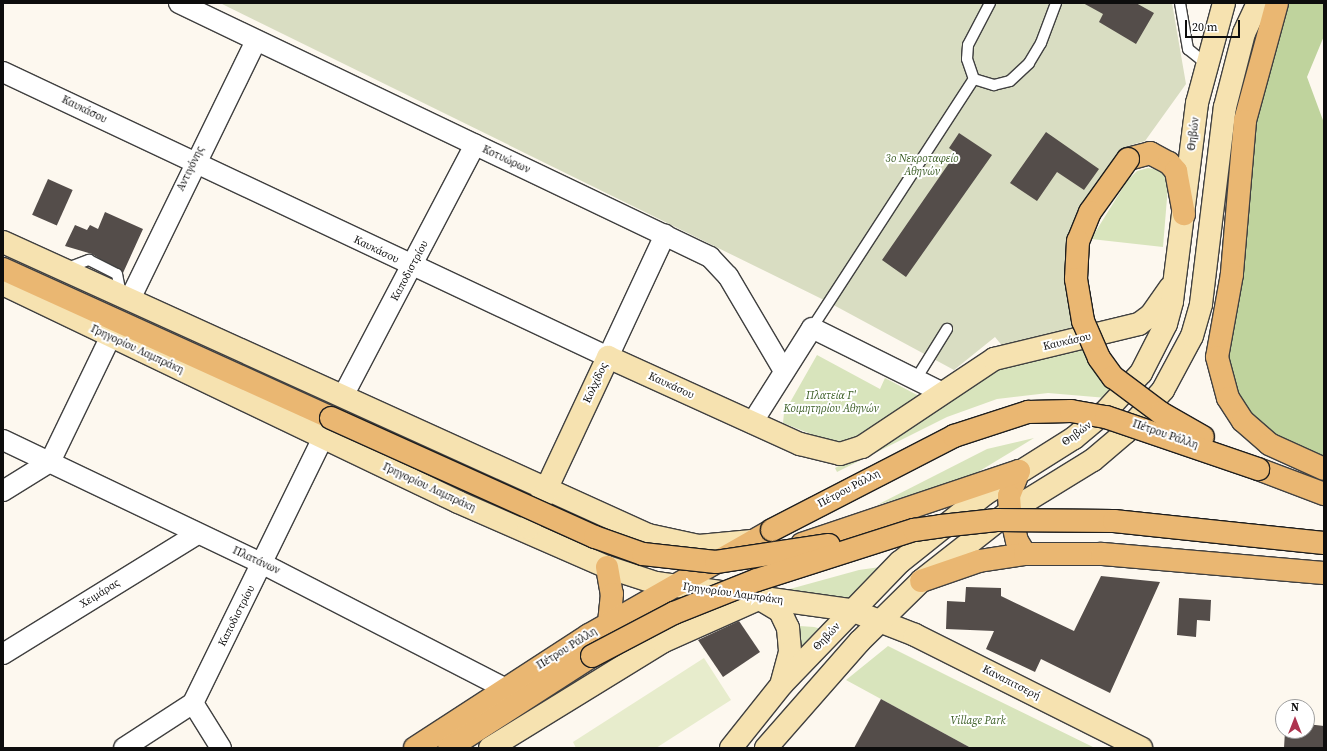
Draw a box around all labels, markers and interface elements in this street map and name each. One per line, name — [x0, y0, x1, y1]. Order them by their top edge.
scale bar — [1187, 12, 1242, 38]
text: 20 m — [1192, 19, 1218, 35]
street label: Καυκάσου — [59, 93, 109, 127]
street label: Θηβών — [1185, 117, 1203, 151]
street label: Κοτυώρων — [480, 143, 532, 177]
street label: Αντιγόνης — [175, 144, 207, 194]
park label: 3ο Νεκροταφείο Αθηνών — [885, 153, 959, 179]
street label: Καυκάσου — [351, 233, 401, 267]
street label: Καποδιστρίου — [389, 238, 431, 304]
street label: Γρηγορίου Λαμπράκη — [88, 323, 186, 377]
street label: Καυκάσου — [1042, 330, 1092, 354]
street label: Κολχίδος — [581, 361, 611, 405]
street label: Καυκάσου — [646, 370, 696, 402]
park label: Πλατεία Γ' Κοιμητηρίου Αθηνών — [783, 390, 879, 416]
street label: Πέτρου Ράλλη — [1130, 418, 1200, 452]
street label: Θηβών — [1060, 419, 1094, 449]
street label: Γρηγορίου Λαμπράκη — [380, 461, 478, 515]
street label: Πέτρου Ράλλη — [816, 467, 882, 511]
street label: Πλατάνων — [230, 544, 282, 578]
street label: Χειμάρας — [78, 577, 122, 611]
street label: Γρηγορίου Λαμπράκη — [682, 580, 784, 608]
street label: Καποδιστρίου — [216, 583, 258, 649]
street label: Θηβών — [811, 620, 843, 654]
street label: Πέτρου Ράλλη — [534, 625, 600, 673]
street label: Καναπιτσερή — [980, 663, 1042, 703]
north arrow — [1275, 699, 1315, 739]
text: N — [1291, 700, 1299, 715]
park label: Village Park — [950, 714, 1006, 728]

